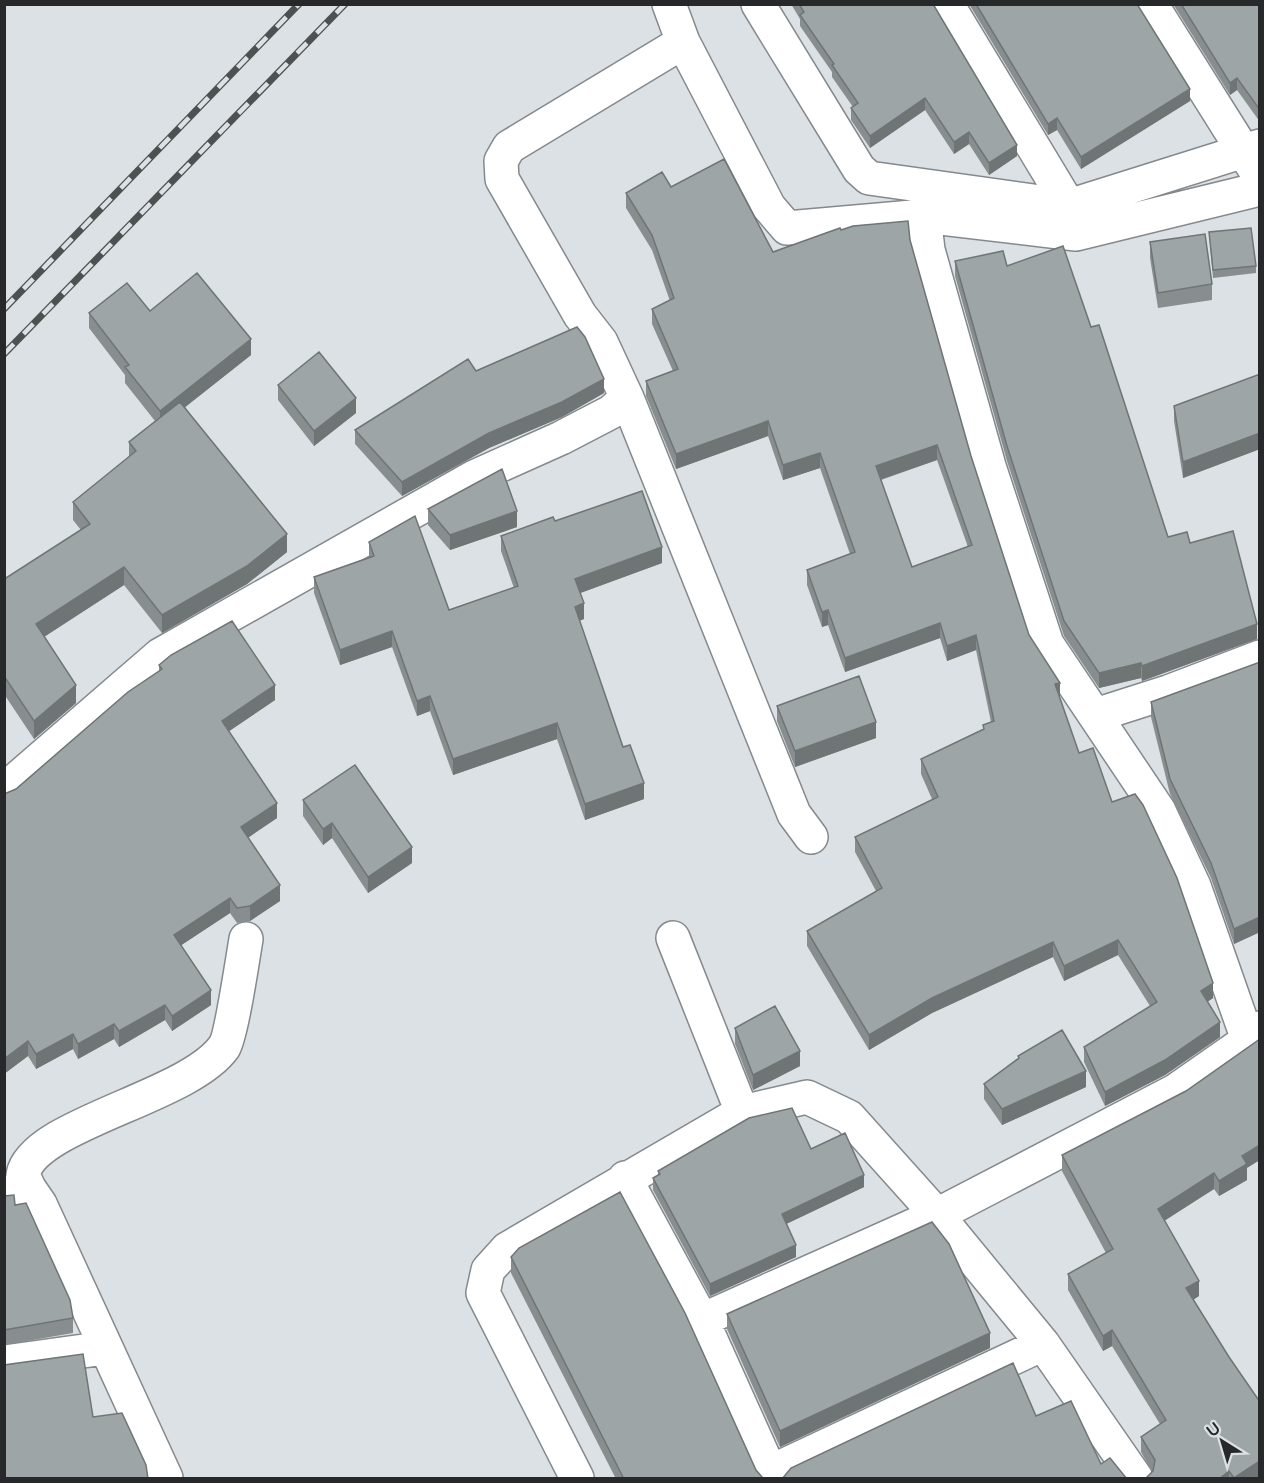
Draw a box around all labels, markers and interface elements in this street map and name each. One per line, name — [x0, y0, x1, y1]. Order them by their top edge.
north arrow — [1192, 1411, 1252, 1471]
text: U — [1203, 1418, 1224, 1441]

